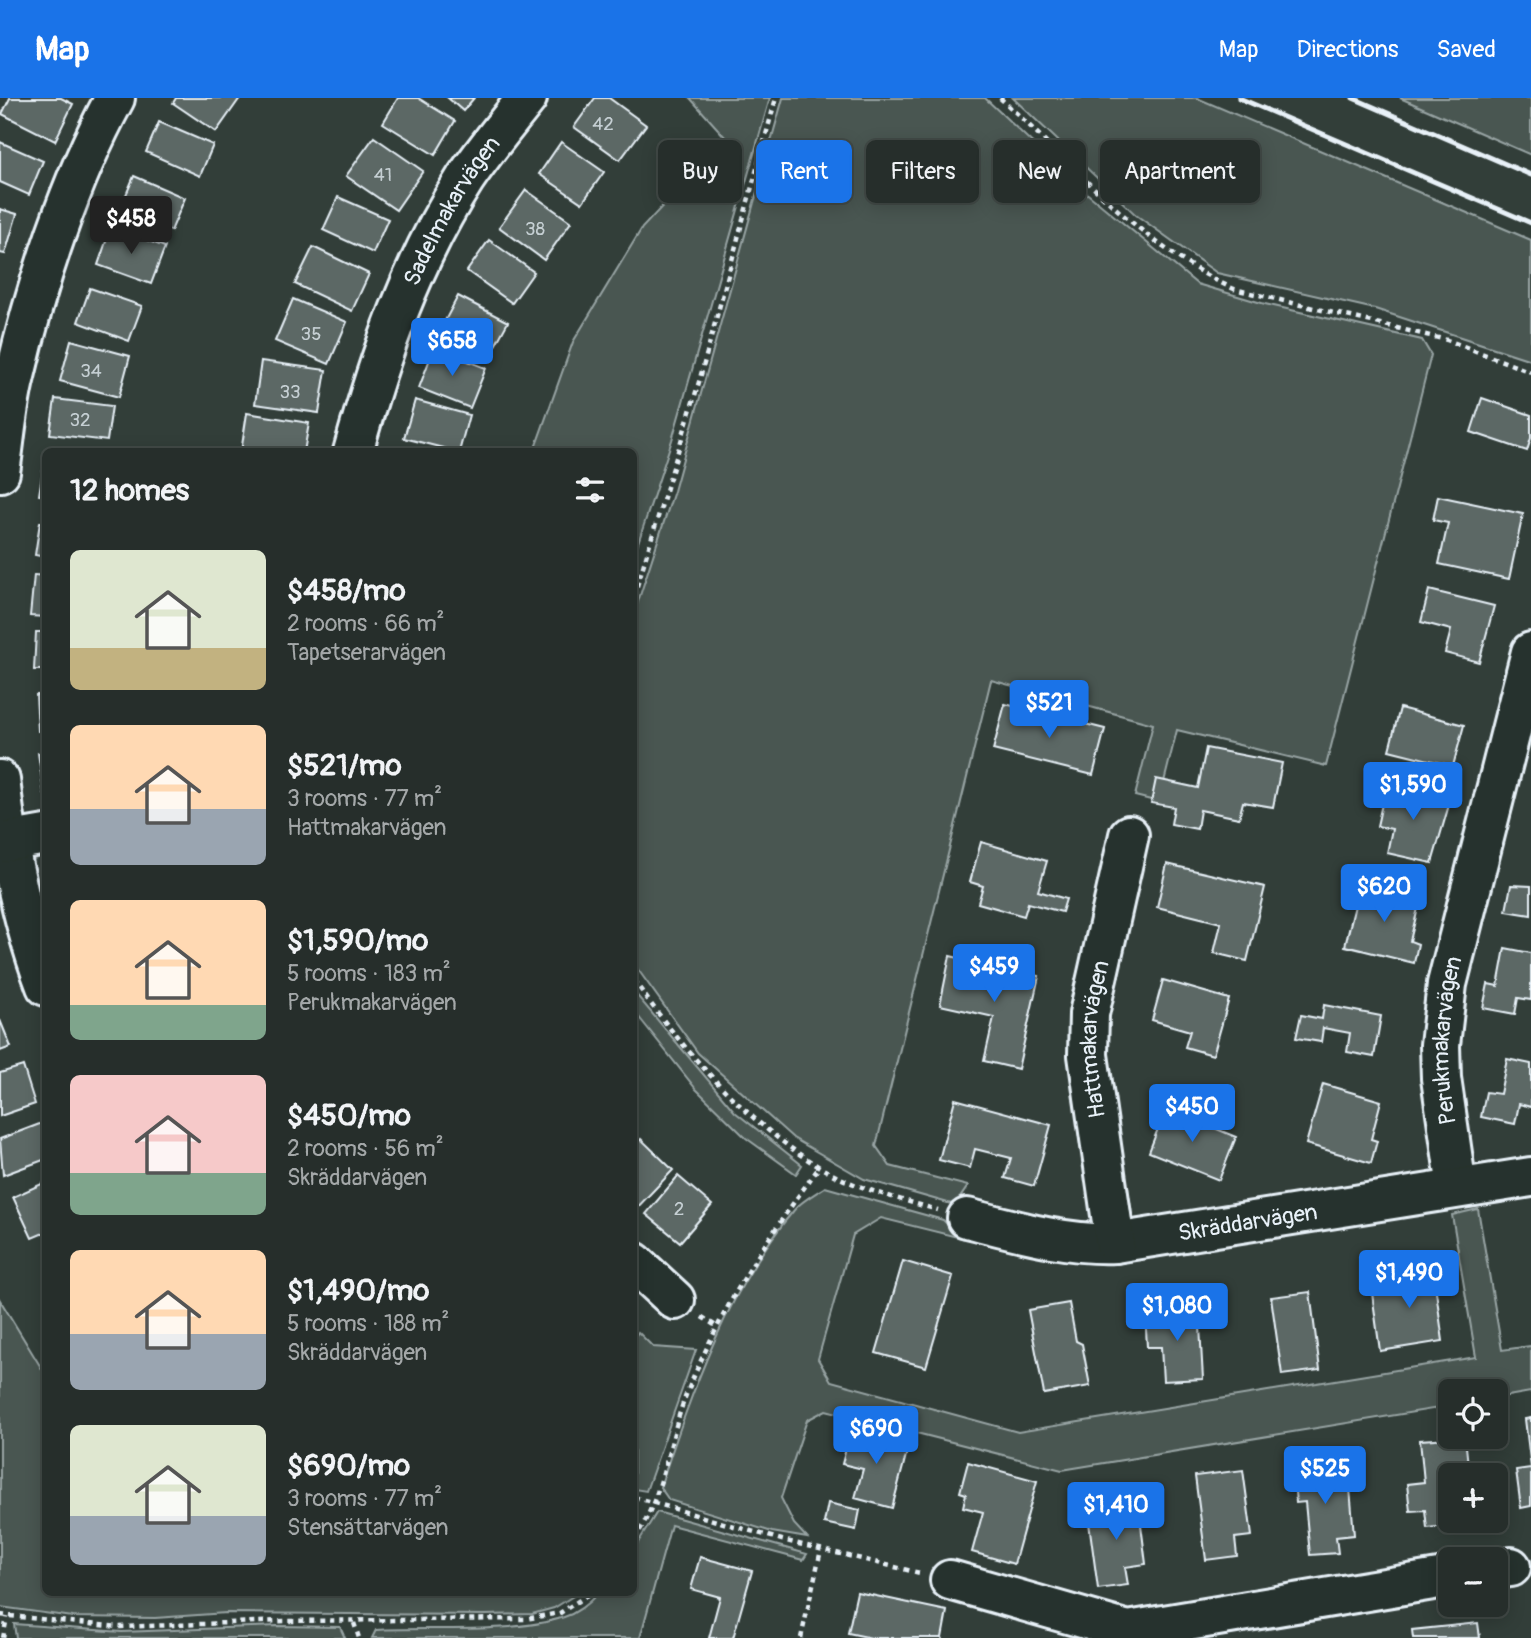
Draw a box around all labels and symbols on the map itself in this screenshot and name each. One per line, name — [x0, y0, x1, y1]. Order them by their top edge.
house number: 42 — [592, 112, 614, 136]
street label: Sadelmakarvägen — [397, 130, 506, 290]
house number: 41 — [374, 163, 392, 187]
pin: $458 — [90, 197, 172, 256]
house number: 38 — [525, 217, 545, 241]
pin: $658 — [411, 318, 493, 378]
house number: 35 — [301, 322, 321, 346]
house number: 34 — [80, 359, 102, 383]
house number: 33 — [279, 380, 301, 404]
house number: 32 — [69, 408, 91, 432]
pin: $521 — [1008, 680, 1090, 740]
pin: $1,590 — [1356, 762, 1470, 822]
pin: $620 — [1343, 864, 1425, 924]
pin: $459 — [953, 944, 1035, 1004]
street label: Perukmakarvägen — [1425, 953, 1468, 1127]
street label: Hattmakarvägen — [1074, 957, 1115, 1120]
pin: $450 — [1151, 1084, 1233, 1144]
house number: 2 — [674, 1197, 684, 1221]
street label: Skräddarvägen — [1176, 1197, 1319, 1247]
pin: $1,490 — [1352, 1250, 1466, 1310]
pin: $1,080 — [1120, 1284, 1234, 1343]
pin: $690 — [835, 1406, 917, 1466]
pin: $525 — [1284, 1446, 1366, 1506]
pin: $1,410 — [1059, 1482, 1173, 1542]

